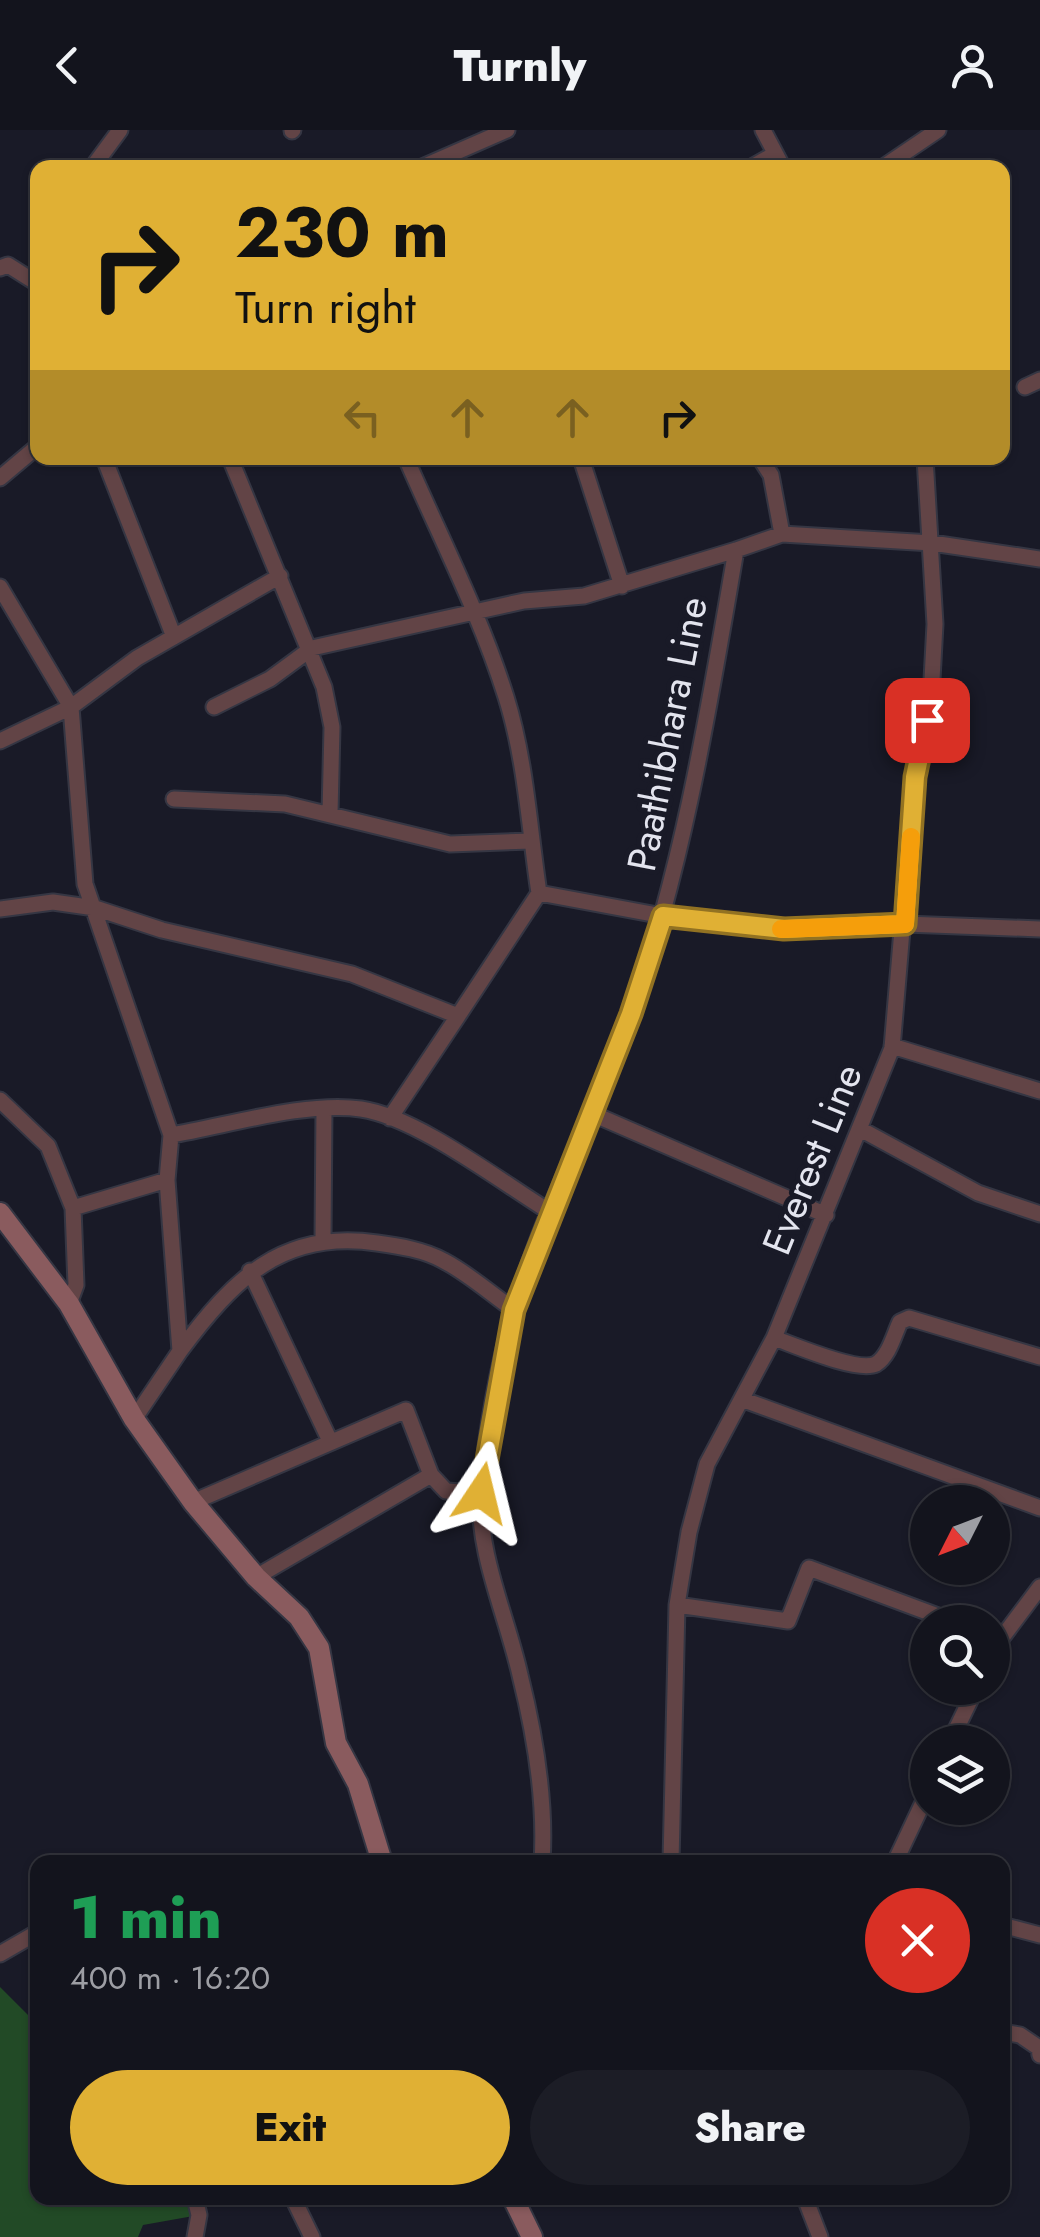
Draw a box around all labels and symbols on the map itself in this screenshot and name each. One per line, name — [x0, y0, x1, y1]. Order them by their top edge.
street label: Paathibhara Line — [612, 592, 722, 876]
pin — [885, 678, 970, 763]
street label: Everest Line — [747, 1055, 877, 1263]
position arrow — [429, 1441, 533, 1545]
north arrow — [910, 1485, 1010, 1585]

